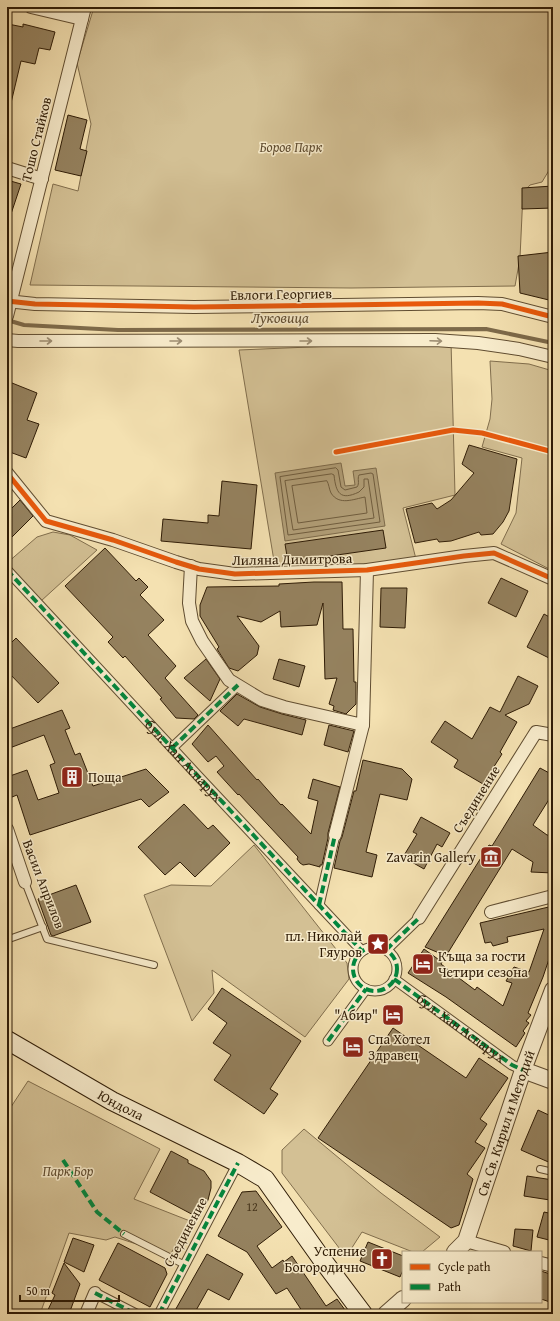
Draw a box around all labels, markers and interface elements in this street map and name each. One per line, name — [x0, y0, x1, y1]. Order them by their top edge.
street label: Тошо Стайков — [16, 94, 56, 183]
park label: Боров Парк — [260, 137, 323, 157]
street label: Евлоги Георгиев — [230, 283, 332, 305]
water label: Луковица — [251, 307, 309, 328]
one-way arrow — [39, 337, 52, 345]
one-way arrow — [169, 337, 182, 345]
one-way arrow — [299, 337, 312, 345]
one-way arrow — [429, 337, 442, 344]
street label: Лиляна Димитрова — [232, 548, 353, 570]
street label: бул. Хан Аспарух — [140, 715, 228, 807]
street label: Съединение — [447, 761, 505, 837]
building icon: Поща — [59, 764, 85, 790]
place label: Поща — [88, 767, 122, 787]
street label: Васил Априлов — [18, 837, 70, 932]
museum icon: Zavarin Gallery — [478, 844, 504, 870]
place label: Zavarin Gallery — [386, 847, 476, 867]
place label: пл. Николай Гяуров — [285, 926, 362, 962]
place icon: пл. Николай Гяуров — [365, 931, 391, 957]
place label: Къща за гости Четири сезона — [438, 946, 528, 982]
hotel icon: Къща за гости Четири сезона — [410, 951, 436, 977]
street label: бул. Хан Аспарух — [412, 989, 511, 1068]
hotel icon: "Абир" — [380, 1002, 406, 1028]
place label: "Абир" — [334, 1005, 378, 1025]
place label: Спа Хотел Здравец — [368, 1029, 430, 1065]
hotel icon: Спа Хотел Здравец — [340, 1034, 366, 1060]
street label: Св. Св. Кирил и Методий — [472, 1047, 540, 1199]
street label: Юндола — [94, 1085, 147, 1125]
park label: Парк Бор — [43, 1161, 94, 1181]
street label: Съединение — [158, 1193, 212, 1270]
house number: 12 — [246, 1198, 258, 1215]
place label: Успение Богородично — [284, 1241, 366, 1277]
church icon: Успение Богородично — [369, 1246, 395, 1272]
legend — [402, 1251, 542, 1303]
text: Cycle path — [438, 1258, 491, 1275]
scale bar — [20, 1277, 119, 1303]
text: Path — [438, 1278, 461, 1295]
text: 50 m — [26, 1282, 50, 1299]

